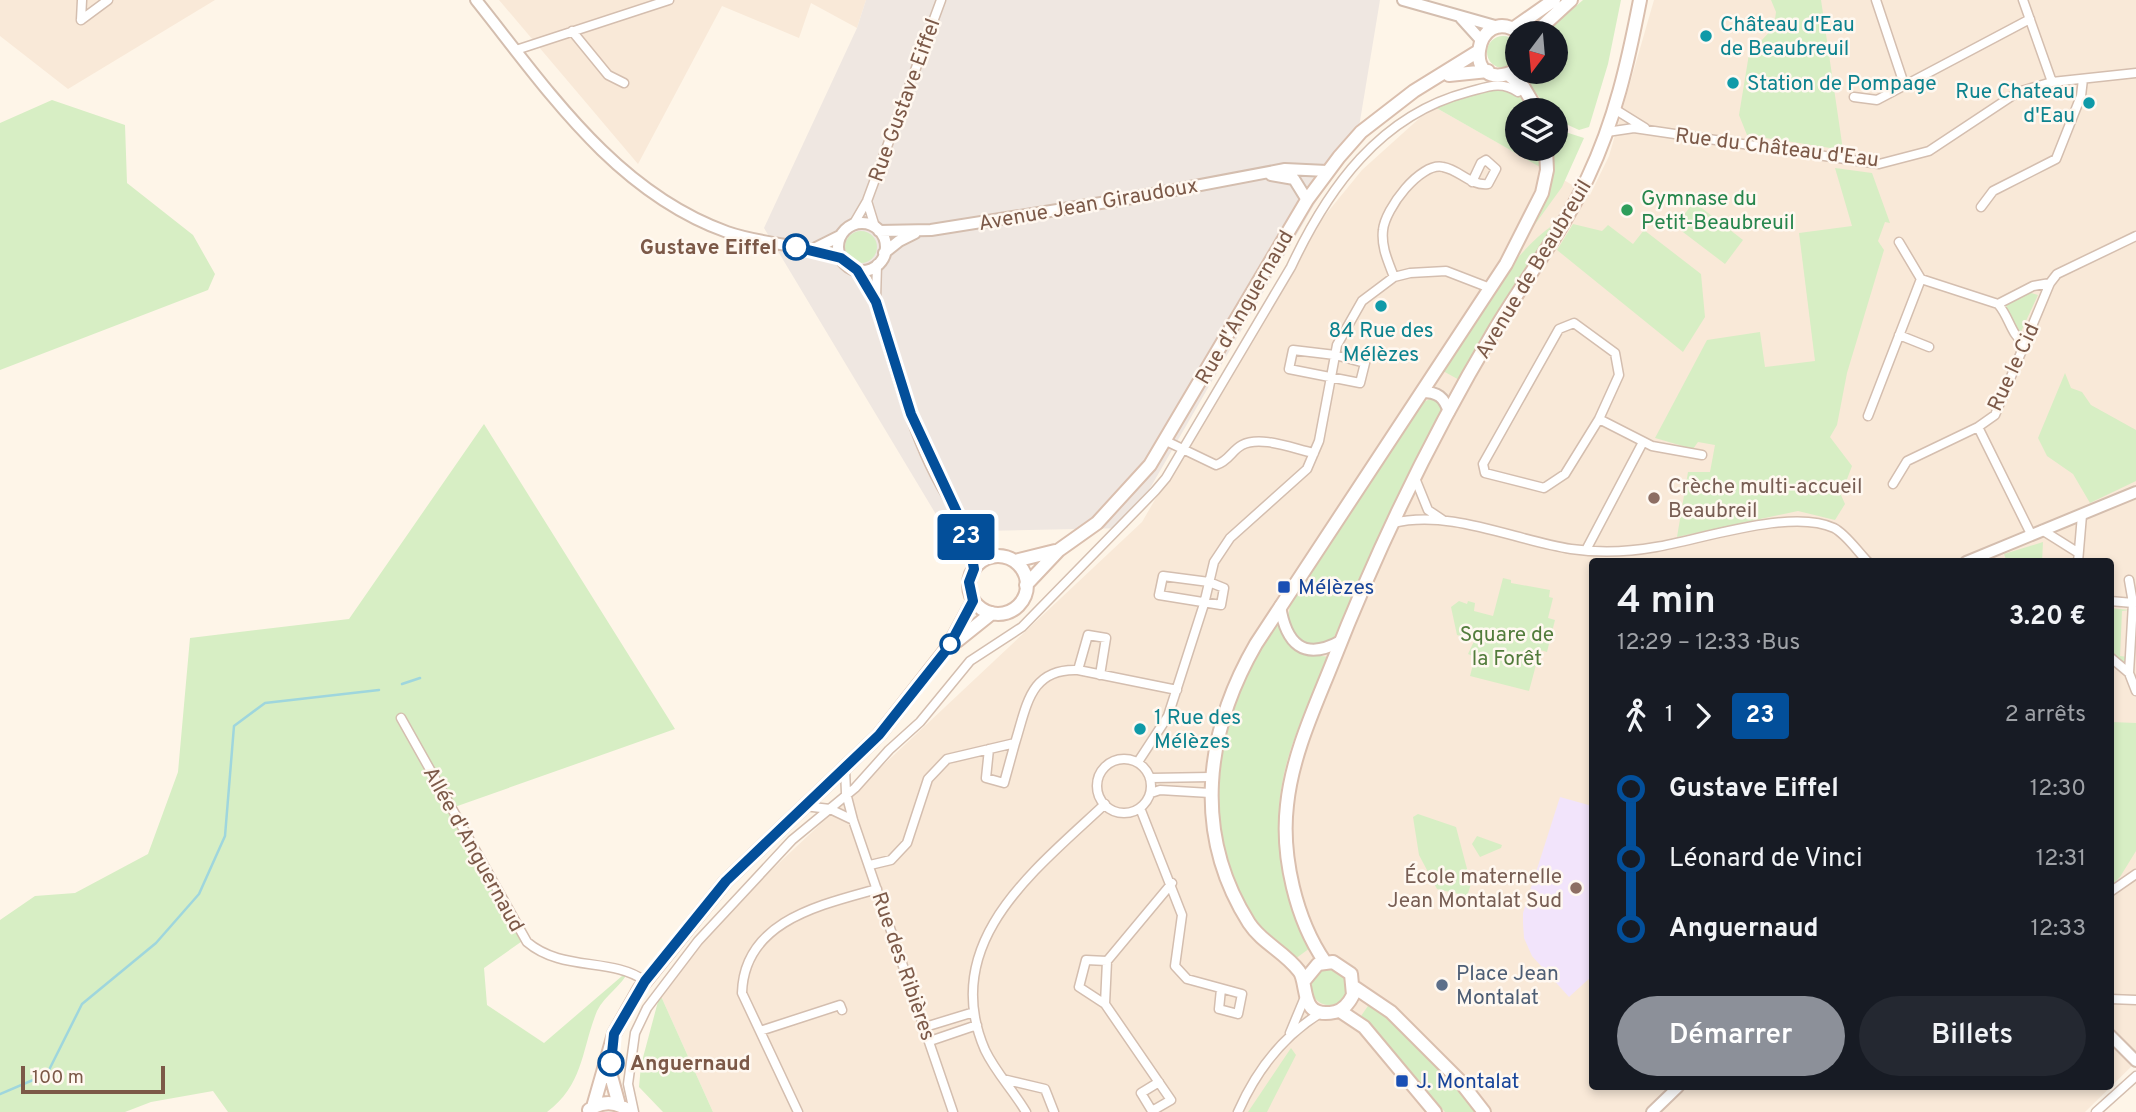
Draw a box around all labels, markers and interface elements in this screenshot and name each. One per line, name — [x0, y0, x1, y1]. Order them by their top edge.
place label: Château d'Eau de Beaubreuil — [1720, 12, 1855, 63]
street label: Rue Gustave Eiffel — [863, 15, 948, 186]
north arrow — [1505, 21, 1568, 84]
map controls — [1505, 21, 1568, 161]
marker: Château d'Eau de Beaubreuil — [1698, 28, 1714, 44]
place label: Station de Pompage — [1747, 71, 1937, 98]
marker: Station de Pompage — [1725, 75, 1741, 91]
place label: Rue Chateau d'Eau — [1955, 79, 2075, 130]
marker: Rue Chateau d'Eau — [2081, 95, 2097, 111]
button: layers — [1505, 98, 1568, 161]
street label: Rue du Château d'Eau — [1673, 123, 1880, 174]
street label: Avenue Jean Giraudoux — [976, 173, 1200, 238]
street label: Avenue de Beaubreuil — [1470, 175, 1599, 364]
place label: Gymnase du Petit-Beaubreuil — [1641, 186, 1795, 237]
marker: Gymnase du Petit-Beaubreuil — [1619, 202, 1635, 218]
street label: Rue d'Anguernaud — [1190, 226, 1300, 390]
marker: Gustave Eiffel — [783, 234, 809, 260]
place label: Gustave Eiffel — [640, 235, 777, 262]
marker: 84 Rue des Mélèzes — [1373, 298, 1389, 314]
place label: 84 Rue des Mélèzes — [1328, 318, 1434, 369]
street label: Rue le Cid — [1982, 319, 2046, 416]
place label: Crèche multi-accueil Beaubreil — [1668, 474, 1862, 525]
marker: Crèche multi-accueil Beaubreil — [1646, 490, 1662, 506]
line badge: 23 — [934, 514, 998, 560]
text: 23 — [951, 522, 981, 552]
place label: Mélèzes — [1298, 575, 1374, 602]
text: 4 min — [1617, 578, 1716, 627]
marker: Mélèzes — [1276, 579, 1292, 595]
text: 3.20 € — [2009, 601, 2086, 634]
park label: Square de la Forêt — [1460, 622, 1554, 673]
text: 12:29 – 12:33 · Bus — [1617, 629, 1800, 658]
unlabelled marker — [940, 634, 960, 654]
icon: walk — [1617, 697, 1655, 735]
icon: forward — [1684, 697, 1722, 735]
text: 1 — [1665, 701, 1674, 730]
text: 23 — [1746, 701, 1775, 731]
text: 2 arrêts — [2005, 701, 2086, 730]
place label: 1 Rue des Mélèzes — [1154, 705, 1241, 756]
marker: 1 Rue des Mélèzes — [1132, 721, 1148, 737]
street label: Allée d'Anguernaud — [416, 762, 529, 937]
text: Gustave Eiffel — [1669, 773, 1839, 806]
text: 12:30 — [2030, 775, 2086, 804]
text: Léonard de Vinci — [1669, 843, 1863, 876]
text: 12:31 — [2036, 845, 2086, 874]
place label: École maternelle Jean Montalat Sud — [1387, 863, 1562, 915]
marker: École maternelle Jean Montalat Sud — [1568, 880, 1584, 896]
street label: Rue des Ribières — [864, 889, 941, 1044]
text: Anguernaud — [1669, 913, 1818, 946]
text: 12:33 — [2030, 915, 2086, 944]
place label: Place Jean Montalat — [1456, 961, 1559, 1012]
marker: Place Jean Montalat — [1434, 977, 1450, 993]
button: Démarrer — [1617, 996, 1845, 1076]
button: Billets — [1859, 996, 2086, 1076]
marker: Anguernaud — [598, 1050, 624, 1076]
place label: Anguernaud — [630, 1051, 751, 1078]
scale bar — [21, 1063, 164, 1095]
text: 100 m — [32, 1066, 84, 1090]
place label: J. Montalat — [1416, 1069, 1519, 1096]
marker: J. Montalat — [1394, 1073, 1410, 1089]

